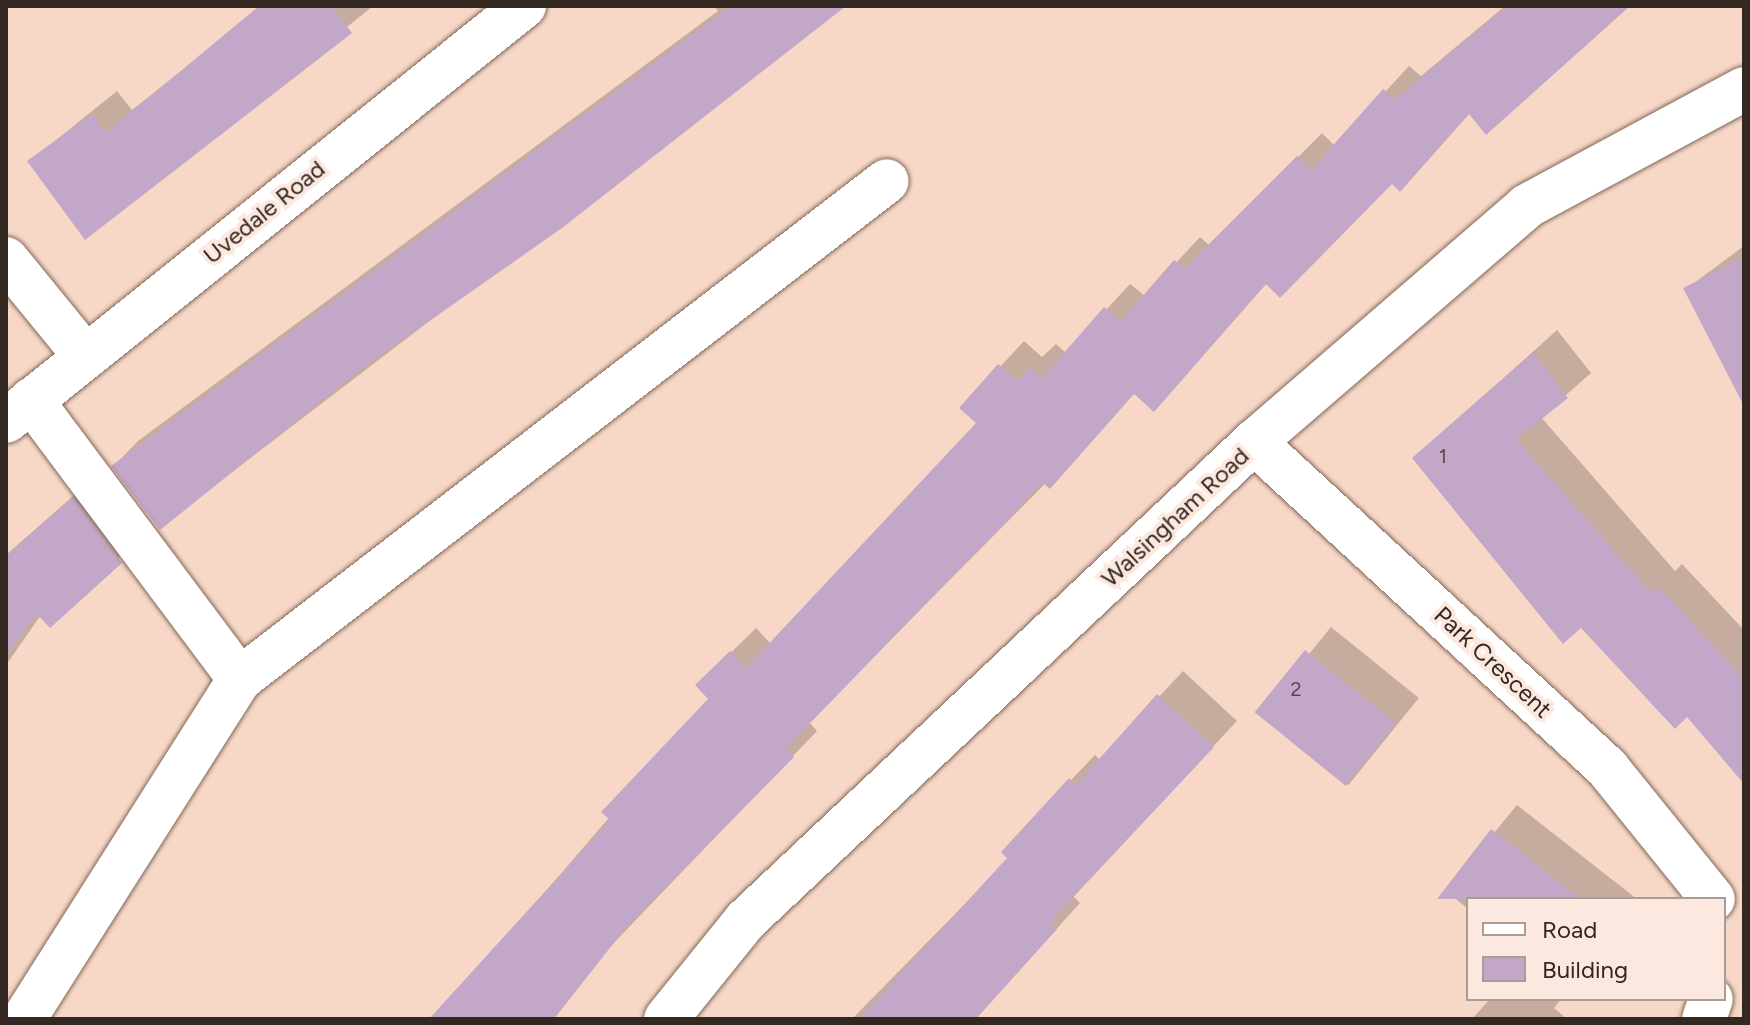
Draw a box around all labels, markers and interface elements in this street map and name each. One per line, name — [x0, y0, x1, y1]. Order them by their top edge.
street label: Uvedale Road — [197, 154, 331, 270]
street label: Walsingham Road — [1095, 441, 1255, 593]
house number: 1 — [1439, 444, 1447, 468]
street label: Park Crescent — [1428, 600, 1558, 724]
house number: 2 — [1290, 677, 1302, 701]
legend — [1466, 897, 1726, 1001]
text: Road — [1542, 915, 1597, 944]
text: Building — [1542, 955, 1628, 984]

